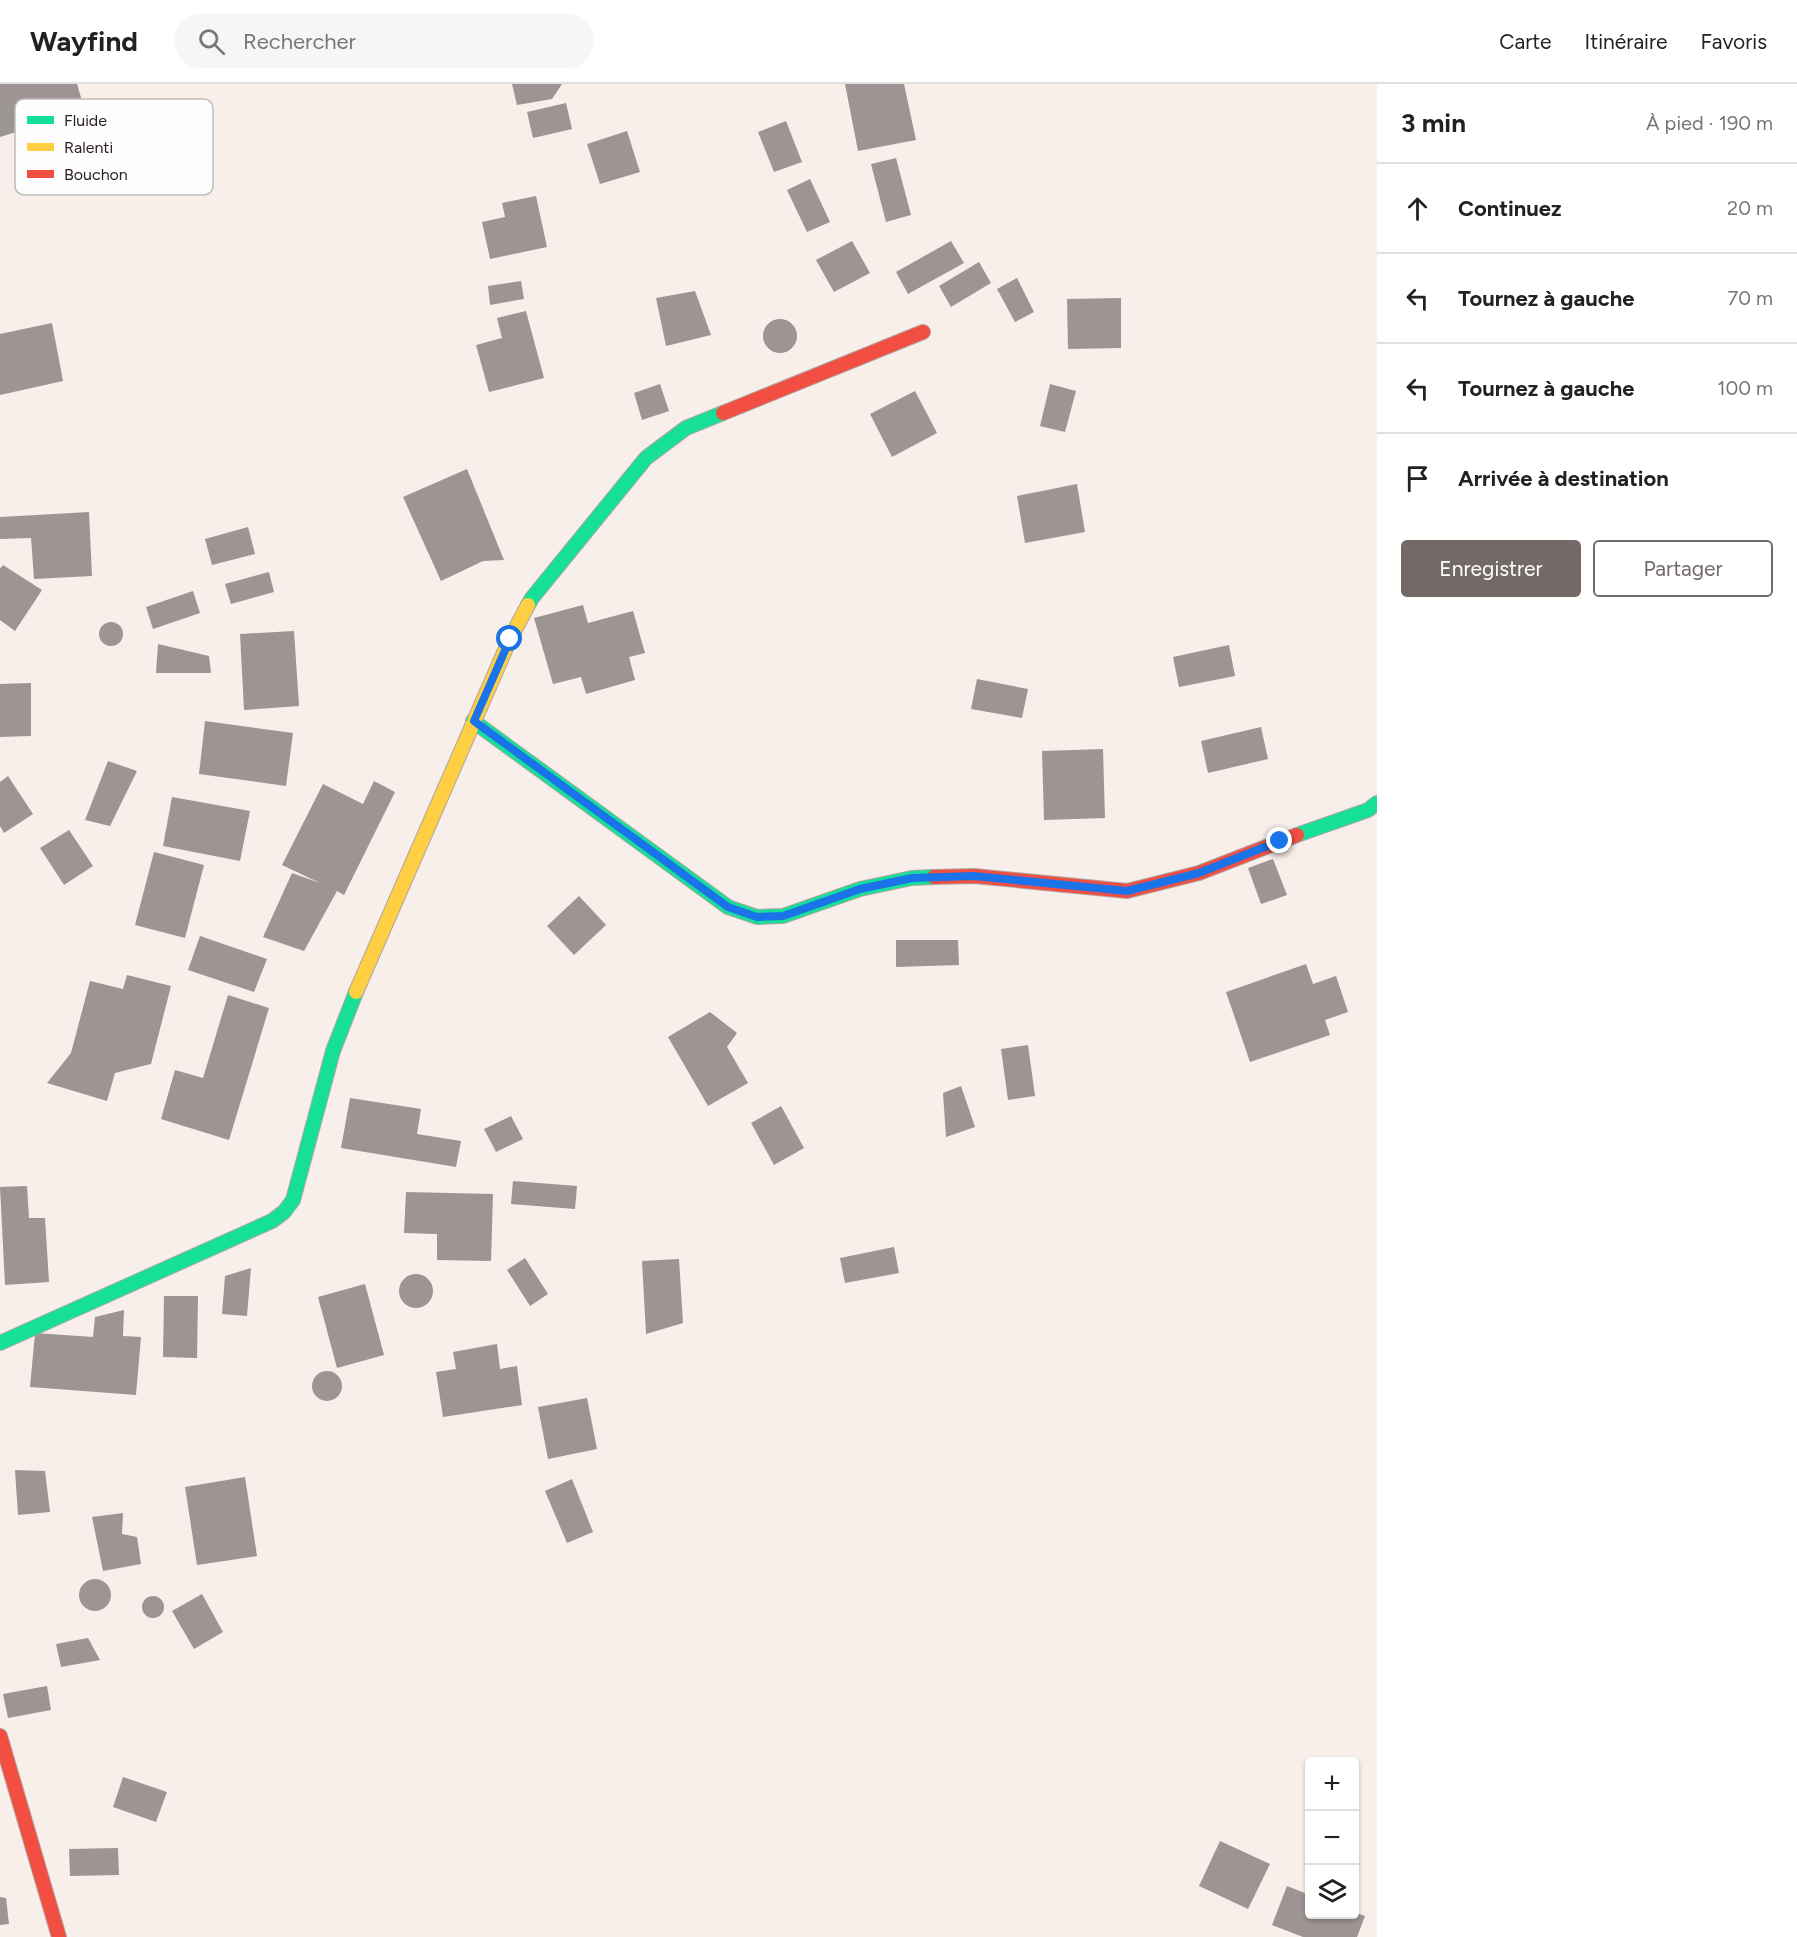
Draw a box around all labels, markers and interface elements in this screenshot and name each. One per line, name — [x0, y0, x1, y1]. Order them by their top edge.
search box — [174, 14, 594, 68]
text: Wayfind — [30, 24, 138, 58]
icon: search — [195, 25, 228, 58]
text: Rechercher — [243, 28, 356, 55]
text: Carte — [1499, 29, 1552, 54]
text: Itinéraire — [1585, 29, 1668, 54]
text: Favoris — [1701, 29, 1767, 54]
legend — [15, 99, 213, 195]
text: 3 min — [1401, 107, 1466, 139]
text: Fluide — [64, 111, 107, 130]
text: À pied · 190 m — [1646, 111, 1773, 135]
text: Ralenti — [64, 138, 113, 157]
text: Bouchon — [64, 165, 128, 184]
icon: ahead — [1401, 192, 1434, 225]
text: Continuez — [1458, 195, 1562, 222]
text: 20 m — [1727, 196, 1773, 220]
icon: left — [1401, 282, 1434, 315]
text: Tournez à gauche — [1458, 285, 1634, 312]
text: 70 m — [1727, 286, 1773, 310]
icon: left — [1401, 372, 1434, 405]
text: Tournez à gauche — [1458, 375, 1634, 402]
text: 100 m — [1717, 376, 1773, 400]
icon: arrive — [1401, 462, 1434, 495]
text: Arrivée à destination — [1458, 465, 1669, 492]
button: Enregistrer — [1401, 540, 1581, 597]
button: Partager — [1593, 540, 1773, 597]
route start — [496, 625, 522, 651]
route end — [1266, 827, 1292, 853]
map controls — [1305, 1757, 1359, 1919]
button: + — [1305, 1757, 1359, 1811]
button: − — [1305, 1811, 1359, 1865]
button: layers — [1305, 1865, 1359, 1919]

